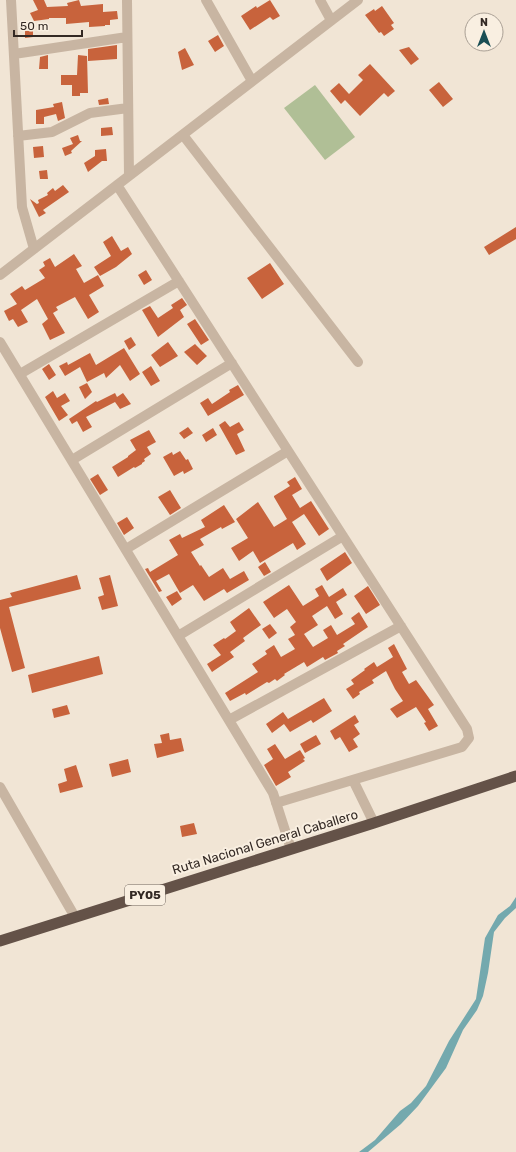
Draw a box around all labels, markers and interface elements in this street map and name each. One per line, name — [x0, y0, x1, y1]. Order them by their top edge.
scale bar — [14, 12, 82, 38]
north arrow — [464, 12, 504, 52]
text: N — [480, 16, 488, 29]
text: 50 m — [20, 19, 48, 33]
street label: Ruta Nacional General Caballero — [170, 807, 360, 877]
road number: PY05 — [125, 885, 165, 905]

